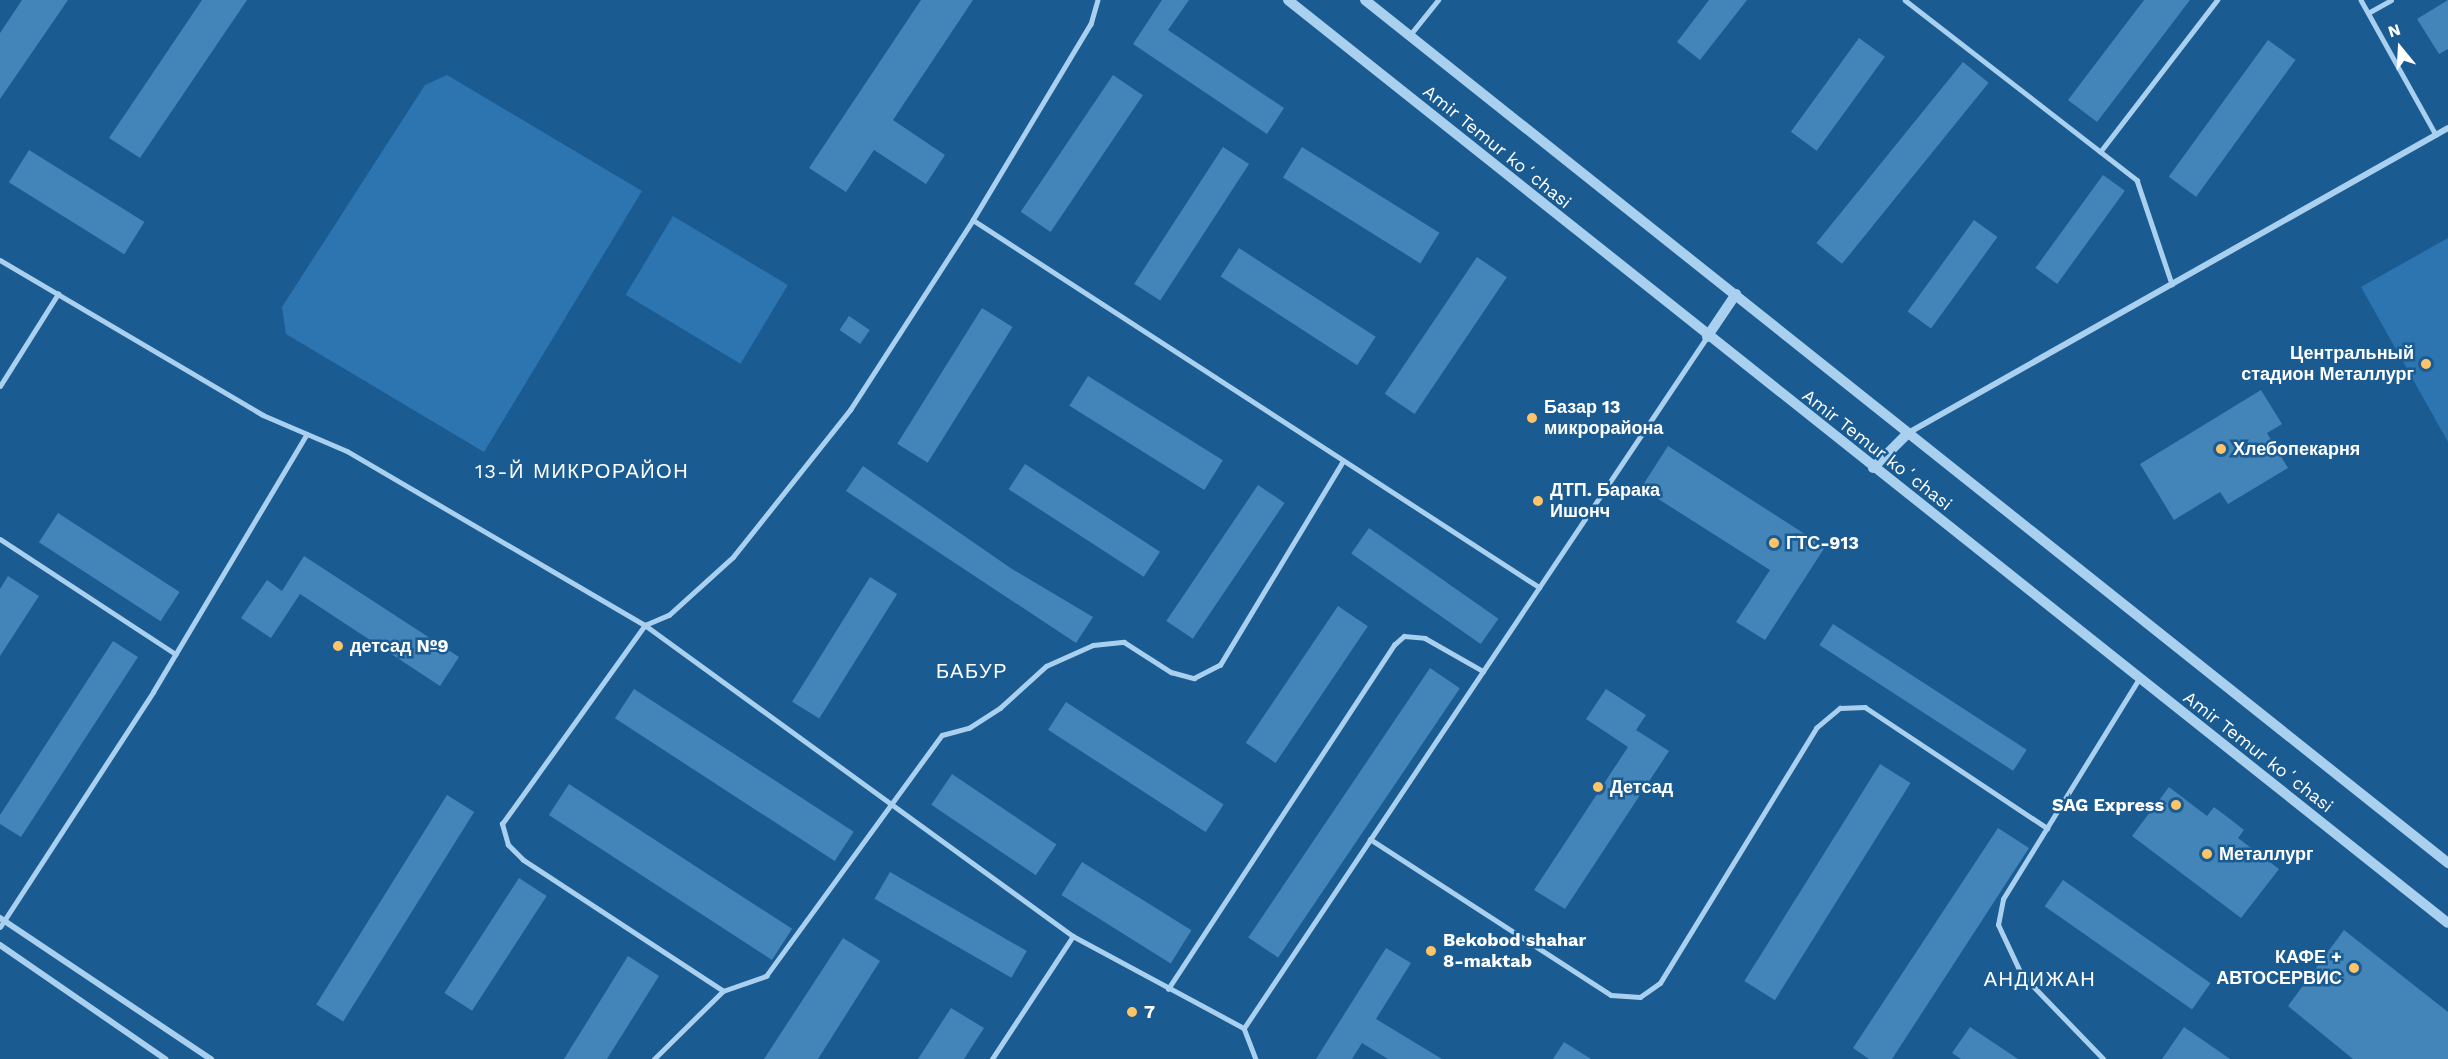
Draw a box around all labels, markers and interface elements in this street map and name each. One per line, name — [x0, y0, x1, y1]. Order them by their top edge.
north arrow — [2370, 18, 2430, 78]
text: N — [2386, 20, 2403, 41]
street label: Amir Temur koʻchasi — [1418, 80, 1576, 214]
place label: Центральный стадион Металлург — [2241, 343, 2414, 386]
marker: Центральный стадион Металлург — [2419, 357, 2433, 371]
street label: Amir Temur koʻchasi — [1797, 384, 1957, 516]
place label: Базар 13 микрорайона — [1544, 397, 1663, 440]
marker: Базар 13 микрорайона — [1525, 411, 1539, 425]
place label: Хлебопекарня — [2233, 438, 2360, 460]
marker: Хлебопекарня — [2214, 442, 2228, 456]
district label: 13-Й МИКРОРАЙОН — [475, 459, 689, 483]
place label: ДТП. Барака Ишонч — [1550, 480, 1660, 522]
marker: ДТП. Барака Ишонч — [1531, 494, 1545, 508]
place label: ГТС-913 — [1786, 532, 1859, 554]
marker: ГТС-913 — [1767, 536, 1781, 550]
place label: детсад №9 — [350, 635, 449, 657]
marker: детсад №9 — [331, 639, 345, 653]
district label: БАБУР — [936, 659, 1008, 683]
street label: Amir Temur koʻchasi — [2178, 686, 2338, 818]
place label: Детсад — [1610, 776, 1673, 798]
marker: Детсад — [1591, 780, 1605, 794]
place label: SAG Express — [2052, 794, 2164, 816]
marker: SAG Express — [2169, 798, 2183, 812]
place label: Металлург — [2219, 843, 2313, 865]
marker: Металлург — [2200, 847, 2214, 861]
place label: Bekobod shahar 8-maktab — [1443, 930, 1586, 972]
marker: Bekobod shahar 8-maktab — [1424, 944, 1438, 958]
place label: КАФЕ + АВТОСЕРВИС — [2216, 947, 2342, 990]
marker: КАФЕ + АВТОСЕРВИС — [2347, 961, 2361, 975]
district label: АНДИЖАН — [1984, 967, 2096, 991]
place label: 7 — [1144, 1001, 1155, 1023]
marker: 7 — [1125, 1005, 1139, 1019]

